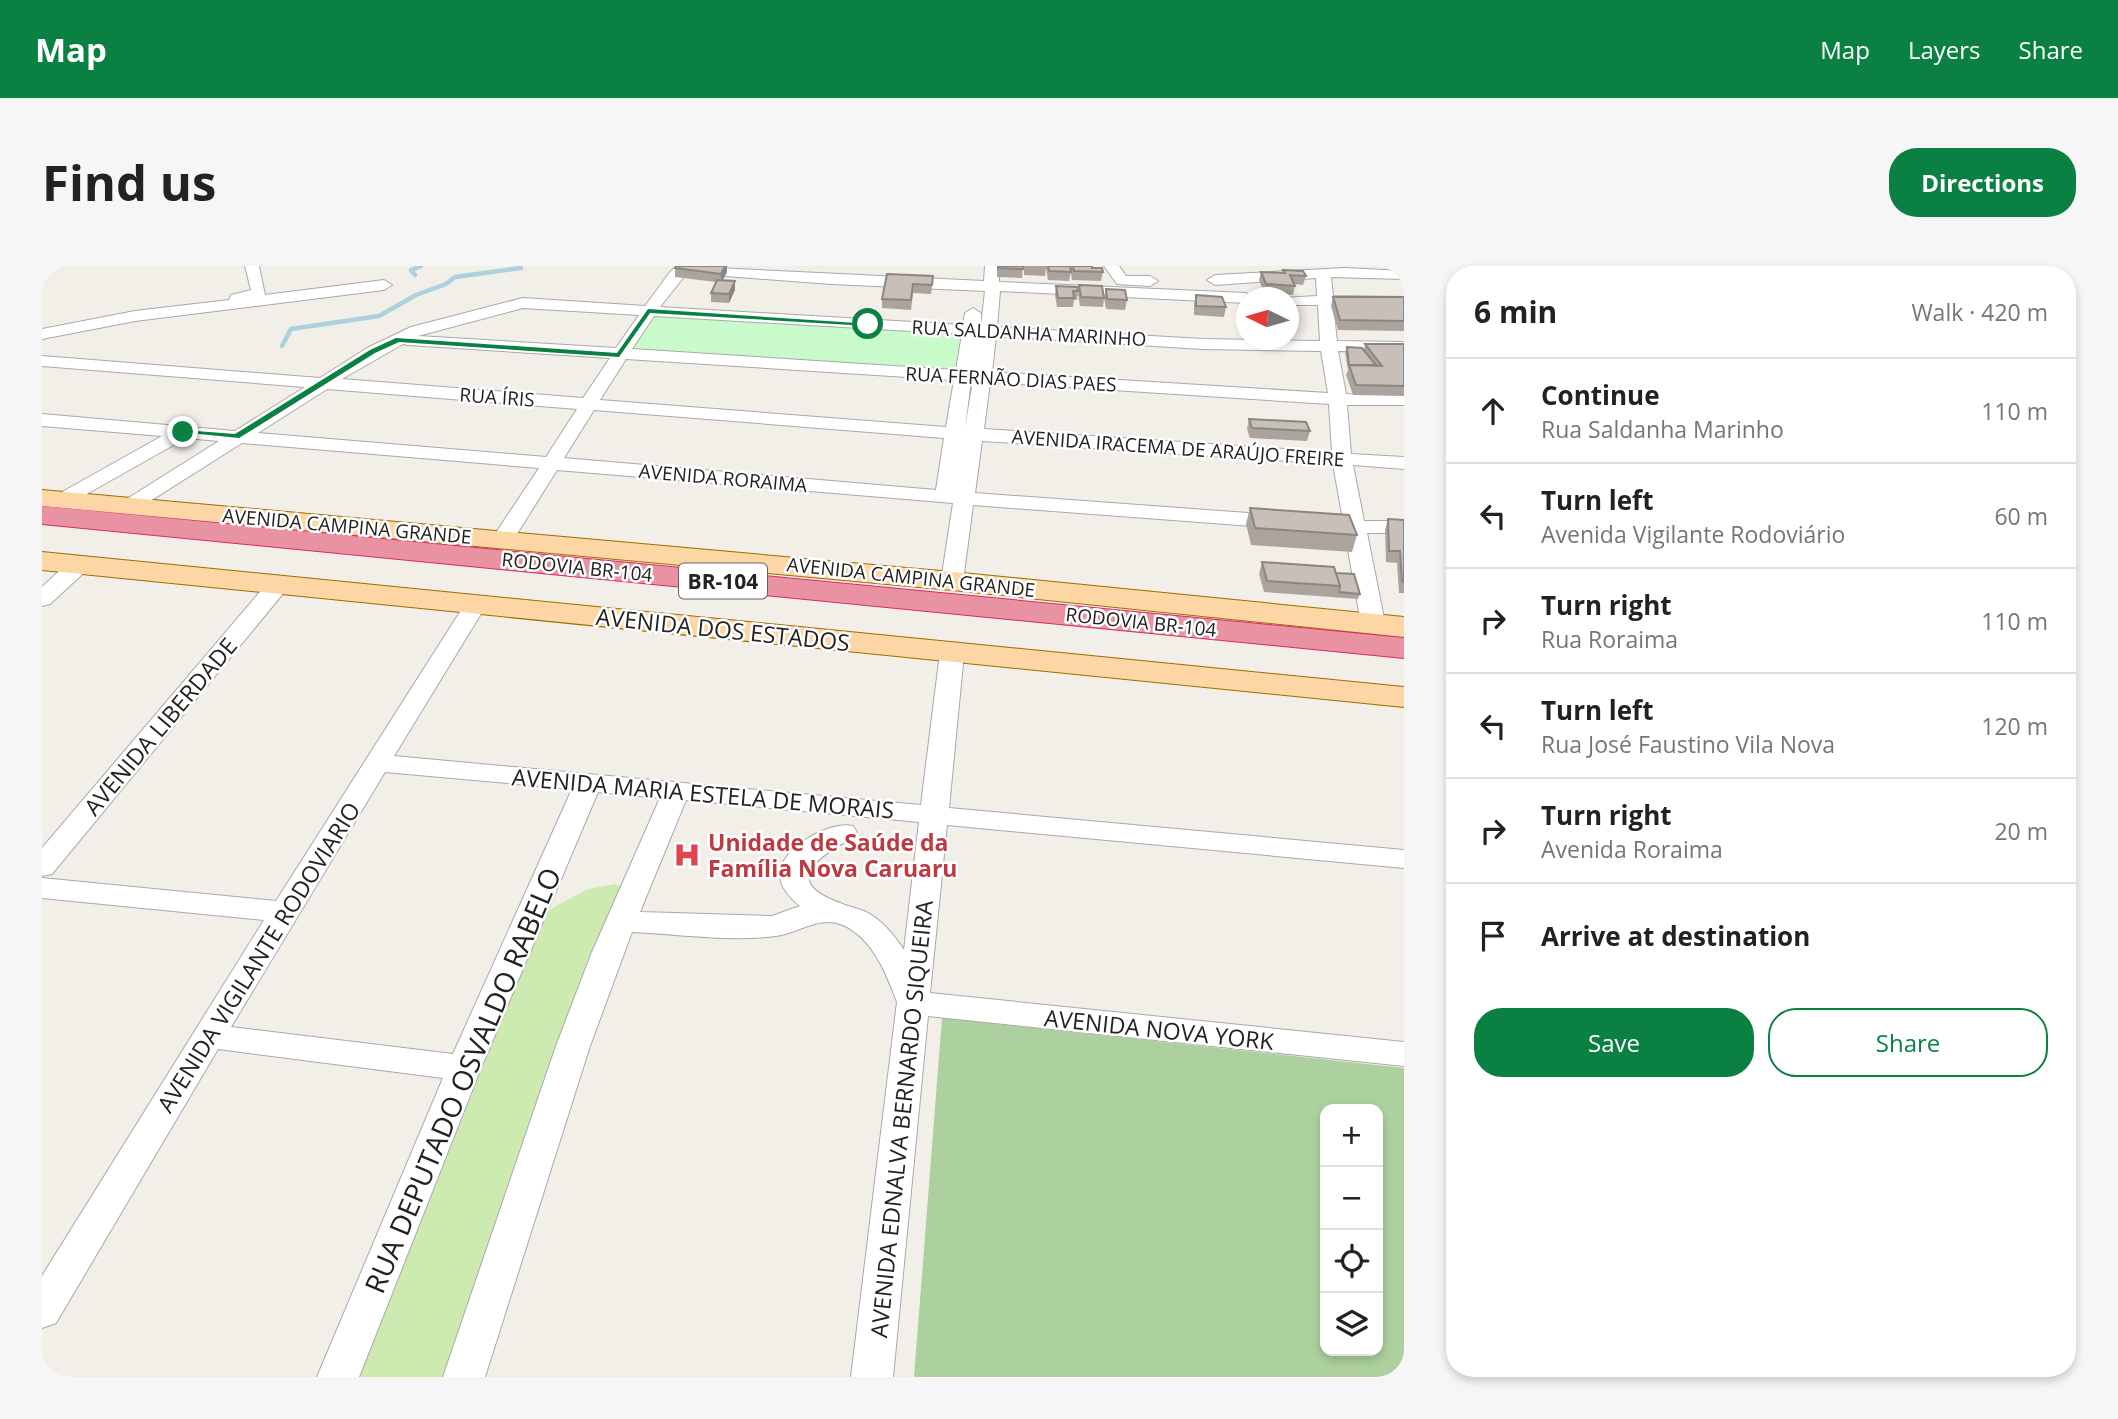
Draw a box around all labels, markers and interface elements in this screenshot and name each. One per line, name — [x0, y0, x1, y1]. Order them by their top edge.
text: Map — [35, 27, 107, 72]
text: Map — [1820, 33, 1870, 66]
text: Layers — [1908, 33, 1981, 66]
text: Share — [2019, 33, 2083, 66]
button: Directions — [1889, 148, 2076, 217]
text: Find us — [42, 149, 216, 215]
north arrow — [1236, 287, 1299, 350]
text: 6 min — [1474, 291, 1557, 332]
text: Walk · 420 m — [1911, 296, 2048, 328]
route start — [852, 308, 883, 339]
street label: RUA SALDANHA MARINHO — [911, 314, 1147, 352]
street label: RUA FERNÃO DIAS PAES — [905, 360, 1117, 398]
text: Continue — [1541, 377, 1660, 413]
street label: RUA ÍRIS — [459, 381, 535, 413]
icon: ahead — [1474, 392, 1512, 430]
text: 110 m — [1981, 395, 2048, 427]
text: Rua Saldanha Marinho — [1541, 413, 1784, 445]
route end — [167, 416, 198, 447]
street label: AVENIDA IRACEMA DE ARAÚJO FREIRE — [1011, 423, 1345, 473]
street label: AVENIDA RORAIMA — [638, 458, 808, 498]
text: Turn left — [1541, 482, 1653, 518]
icon: left — [1474, 497, 1512, 535]
text: 60 m — [1994, 500, 2048, 532]
street label: AVENIDA CAMPINA GRANDE — [222, 502, 472, 550]
text: Avenida Vigilante Rodoviário — [1541, 518, 1845, 550]
street label: RODOVIA BR-104 — [500, 546, 654, 588]
street label: AVENIDA CAMPINA GRANDE — [786, 551, 1036, 603]
road number: BR-104 — [679, 564, 767, 598]
text: Turn right — [1541, 587, 1672, 623]
street label: AVENIDA DOS ESTADOS — [595, 600, 851, 658]
street label: RODOVIA BR-104 — [1064, 601, 1218, 643]
icon: right — [1474, 602, 1512, 640]
text: 110 m — [1981, 605, 2048, 637]
text: Rua Roraima — [1541, 623, 1678, 655]
street label: AVENIDA LIBERDADE — [76, 630, 244, 822]
text: Turn left — [1541, 692, 1653, 728]
icon: left — [1474, 707, 1512, 745]
text: 120 m — [1981, 710, 2048, 742]
text: Rua José Faustino Vila Nova — [1541, 728, 1835, 760]
street label: AVENIDA MARIA ESTELA DE MORAIS — [511, 760, 895, 826]
street label: AVENIDA VIGILANTE RODOVIARIO — [149, 796, 367, 1118]
text: Turn right — [1541, 797, 1672, 833]
icon: right — [1474, 812, 1512, 850]
text: 20 m — [1994, 815, 2048, 847]
place label: Unidade de Saúde da Família Nova Caruaru — [708, 826, 957, 884]
text: Avenida Roraima — [1541, 833, 1723, 865]
hospital icon: Unidade de Saúde da Família Nova Caruaru — [672, 840, 702, 870]
street label: RUA DEPUTADO OSVALDO RABELO — [355, 861, 569, 1299]
street label: AVENIDA EDNALVA BERNARDO SIQUEIRA — [862, 898, 940, 1339]
icon: arrive — [1474, 917, 1512, 955]
text: Arrive at destination — [1541, 918, 1810, 954]
street label: AVENIDA NOVA YORK — [1043, 1001, 1276, 1057]
button: Save — [1474, 1008, 1754, 1077]
button: Share — [1768, 1008, 2048, 1077]
map controls — [1320, 1104, 1383, 1356]
button: + — [1320, 1104, 1383, 1167]
button: − — [1320, 1167, 1383, 1230]
button: locate — [1320, 1230, 1383, 1293]
button: layers — [1320, 1293, 1383, 1356]

